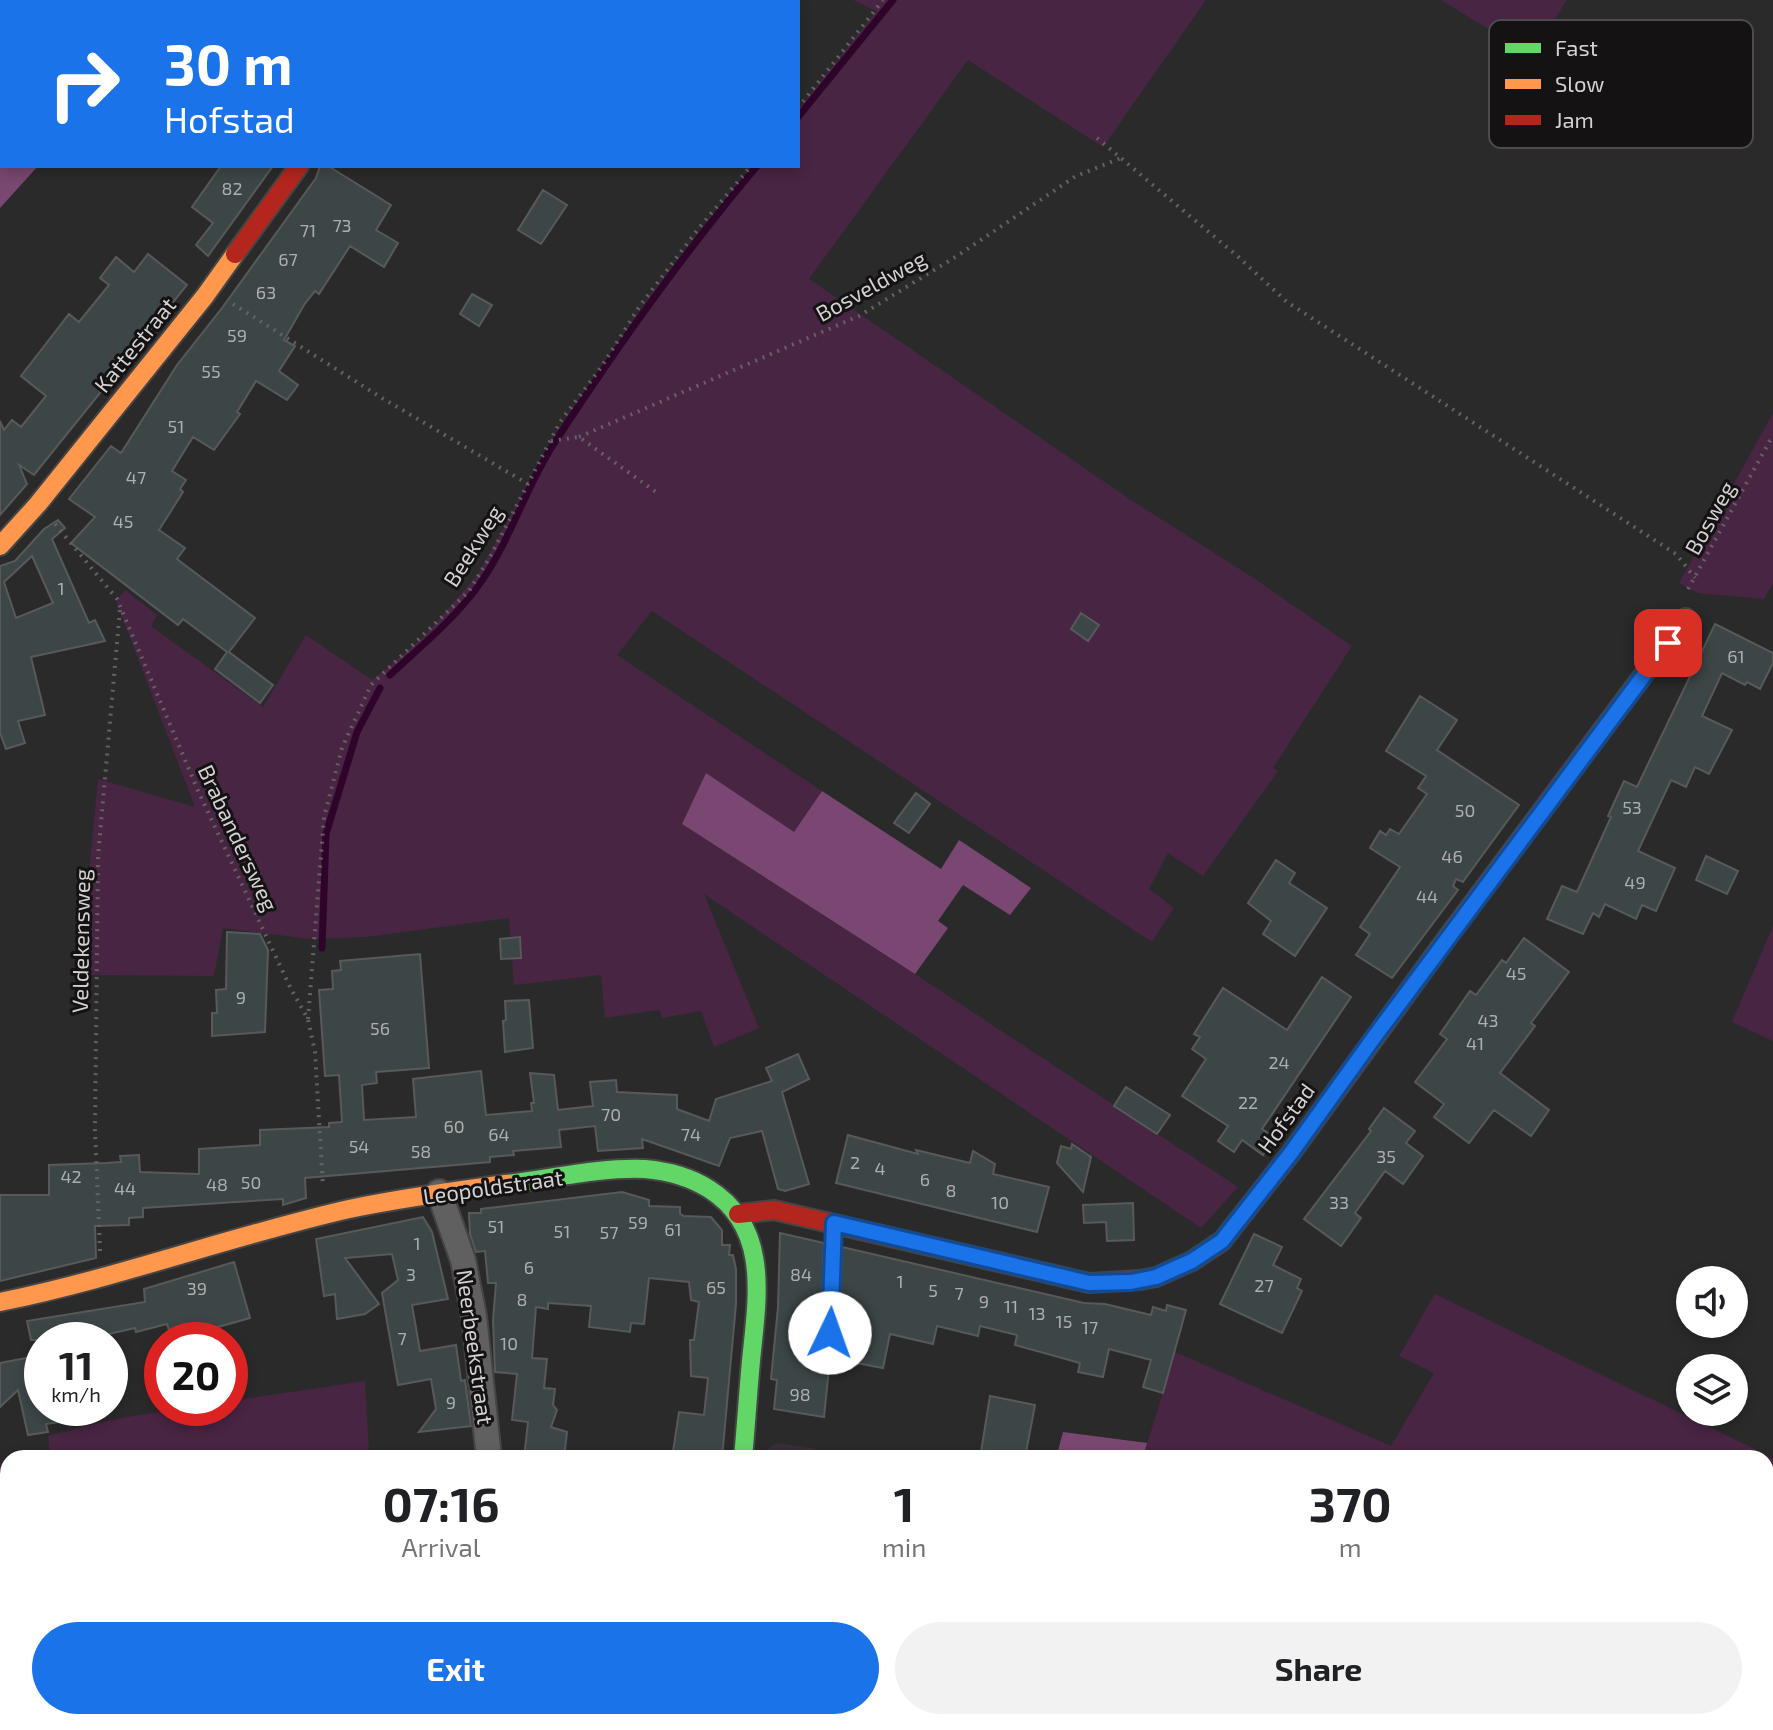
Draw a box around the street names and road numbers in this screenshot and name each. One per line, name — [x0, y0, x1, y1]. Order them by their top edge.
street label: Bosveldweg — [811, 244, 930, 326]
street label: Kattestraat — [88, 292, 180, 397]
street label: Bosweg — [1678, 476, 1740, 559]
street label: Beekweg — [437, 500, 507, 591]
street label: Brabandersweg — [194, 760, 284, 915]
street label: Veldekensweg — [66, 869, 94, 1013]
street label: Hofstad — [1251, 1077, 1319, 1157]
street label: Leopoldstraat — [421, 1163, 564, 1209]
street label: Neerbeekstraat — [452, 1268, 500, 1426]

